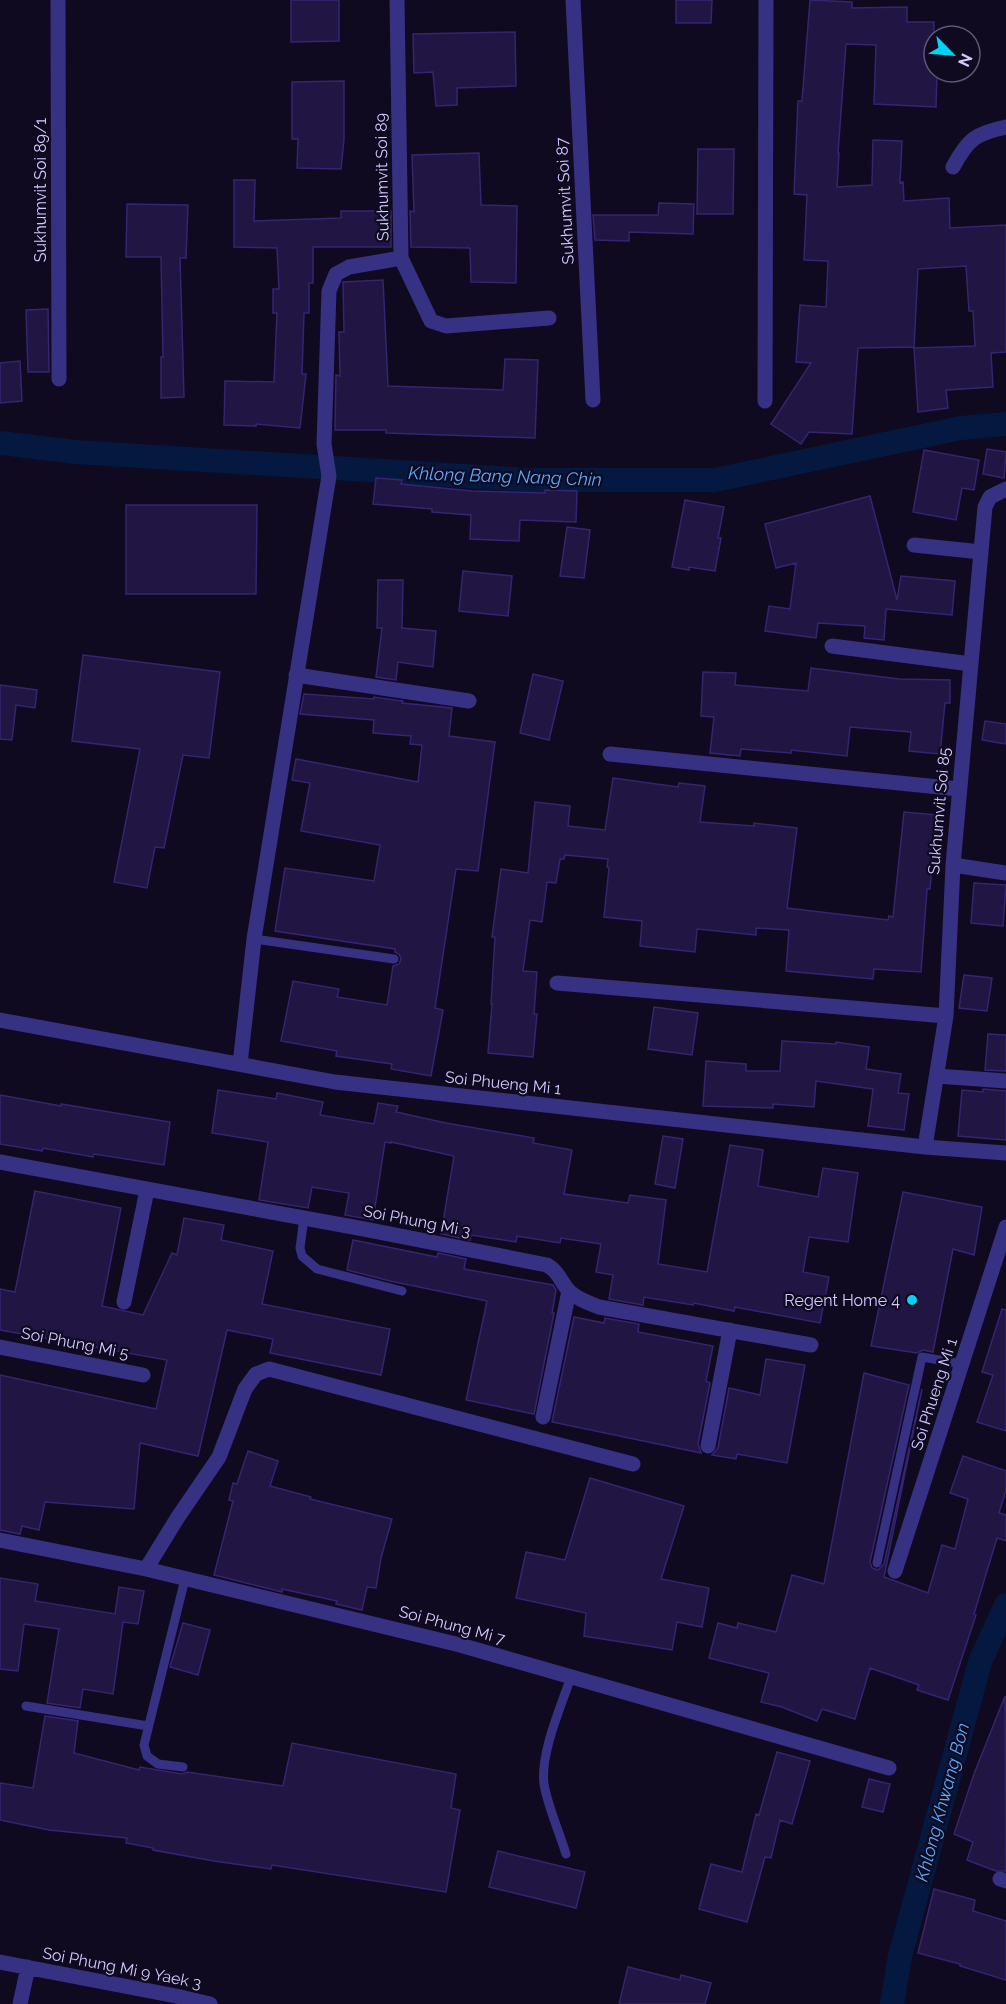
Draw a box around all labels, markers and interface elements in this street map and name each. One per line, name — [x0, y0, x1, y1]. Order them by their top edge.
north arrow — [922, 24, 982, 84]
text: N — [954, 51, 976, 70]
street label: Sukhumvit Soi 89 — [371, 113, 393, 241]
street label: Sukhumvit Soi 89/1 — [31, 118, 50, 262]
street label: Sukhumvit Soi 87 — [552, 136, 578, 265]
water label: Khlong Bang Nang Chin — [408, 462, 602, 490]
street label: Sukhumvit Soi 85 — [924, 746, 954, 875]
street label: Soi Phueng Mi 1 — [444, 1067, 562, 1099]
street label: Soi Phung Mi 3 — [362, 1201, 472, 1241]
place label: Regent Home 4 — [784, 1291, 900, 1310]
marker: Regent Home 4 — [905, 1293, 919, 1307]
street label: Soi Phung Mi 5 — [20, 1323, 131, 1363]
street label: Soi Phueng Mi 1 — [907, 1335, 961, 1452]
street label: Soi Phung Mi 7 — [397, 1602, 508, 1648]
water label: Khlong Khwang Bon — [911, 1720, 973, 1884]
street label: Soi Phung Mi 9 Yaek 3 — [41, 1943, 203, 1993]

